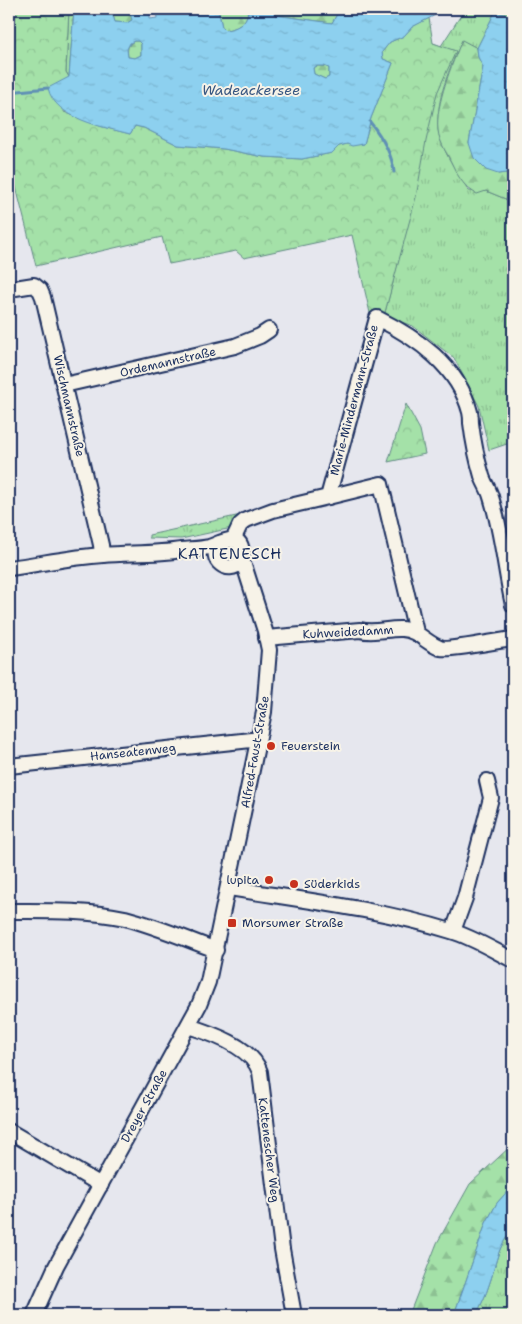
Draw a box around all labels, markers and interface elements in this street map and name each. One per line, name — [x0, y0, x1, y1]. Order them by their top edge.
water label: Wadeackersee — [202, 81, 300, 99]
street label: Marie-Mindermann-Straße — [326, 323, 382, 477]
street label: Ordemannstraße — [118, 343, 218, 381]
street label: Wischmannstraße — [50, 354, 89, 459]
district label: KATTENESCH — [178, 544, 282, 564]
street label: Kuhweidedamm — [302, 622, 394, 642]
street label: Alfred-Faust-Straße — [237, 694, 273, 809]
place label: Feuerstein — [281, 738, 340, 754]
street label: Hanseatenweg — [89, 740, 177, 764]
marker: Feuerstein — [265, 740, 277, 752]
place label: lupita — [226, 872, 260, 888]
marker: lupita — [263, 874, 275, 886]
place label: Süderkids — [304, 876, 360, 892]
marker: Süderkids — [288, 878, 300, 890]
place label: Morsumer Straße — [242, 915, 344, 931]
marker: Morsumer Straße — [226, 917, 238, 929]
street label: Dreyer Straße — [117, 1066, 171, 1145]
street label: Kattenescher Weg — [255, 1097, 283, 1203]

